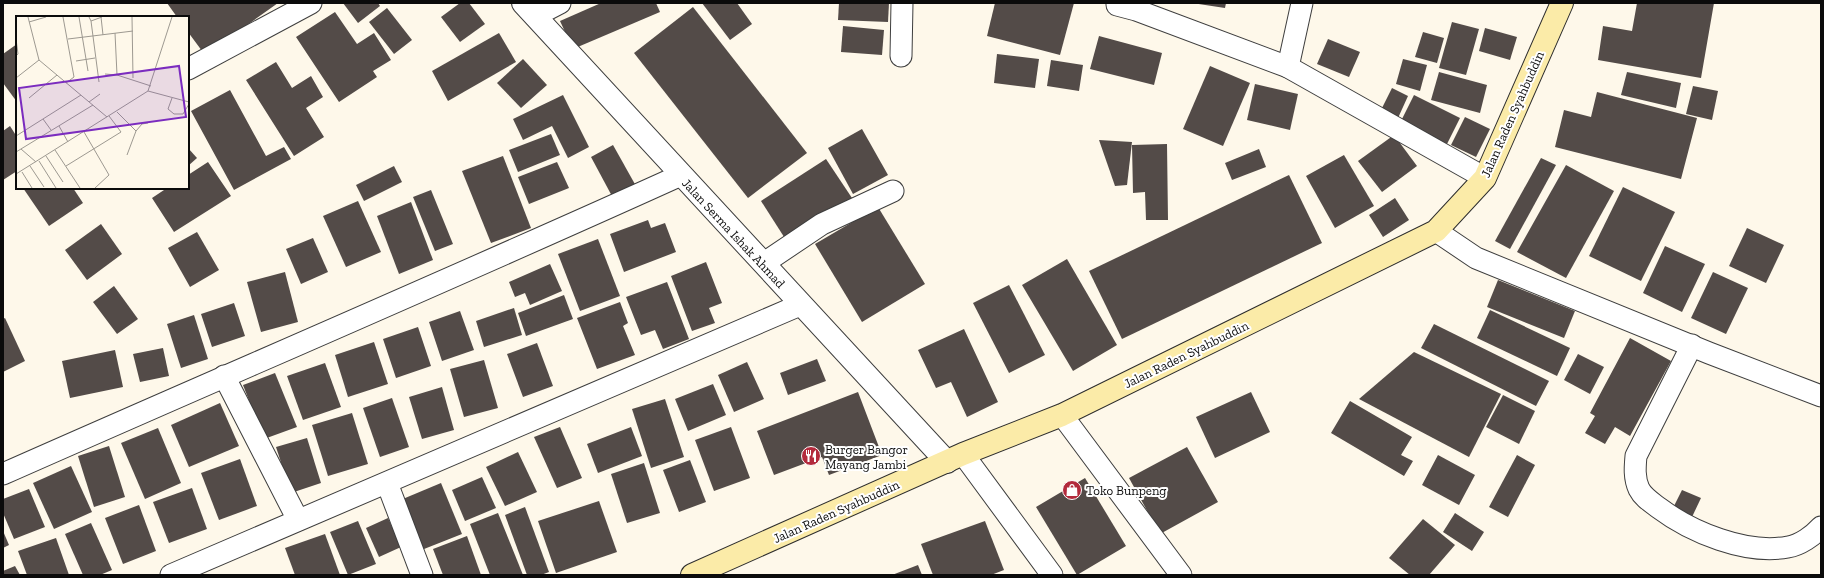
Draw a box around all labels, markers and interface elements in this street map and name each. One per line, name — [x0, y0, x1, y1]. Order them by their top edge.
inset map — [16, 16, 189, 189]
street label: Jalan Raden Syahbuddin — [1478, 48, 1547, 180]
street label: Jalan Serma Ishak Ahmad — [679, 176, 788, 291]
street label: Jalan Raden Syahbuddin — [1122, 318, 1251, 391]
place label: Burger Bangor Mayang Jambi — [825, 442, 908, 472]
restaurant icon: Burger Bangor Mayang Jambi — [800, 445, 822, 467]
street label: Jalan Raden Syahbuddin — [771, 477, 902, 546]
shop icon: Toko Bunpeng — [1061, 479, 1083, 501]
place label: Toko Bunpeng — [1086, 483, 1166, 498]

